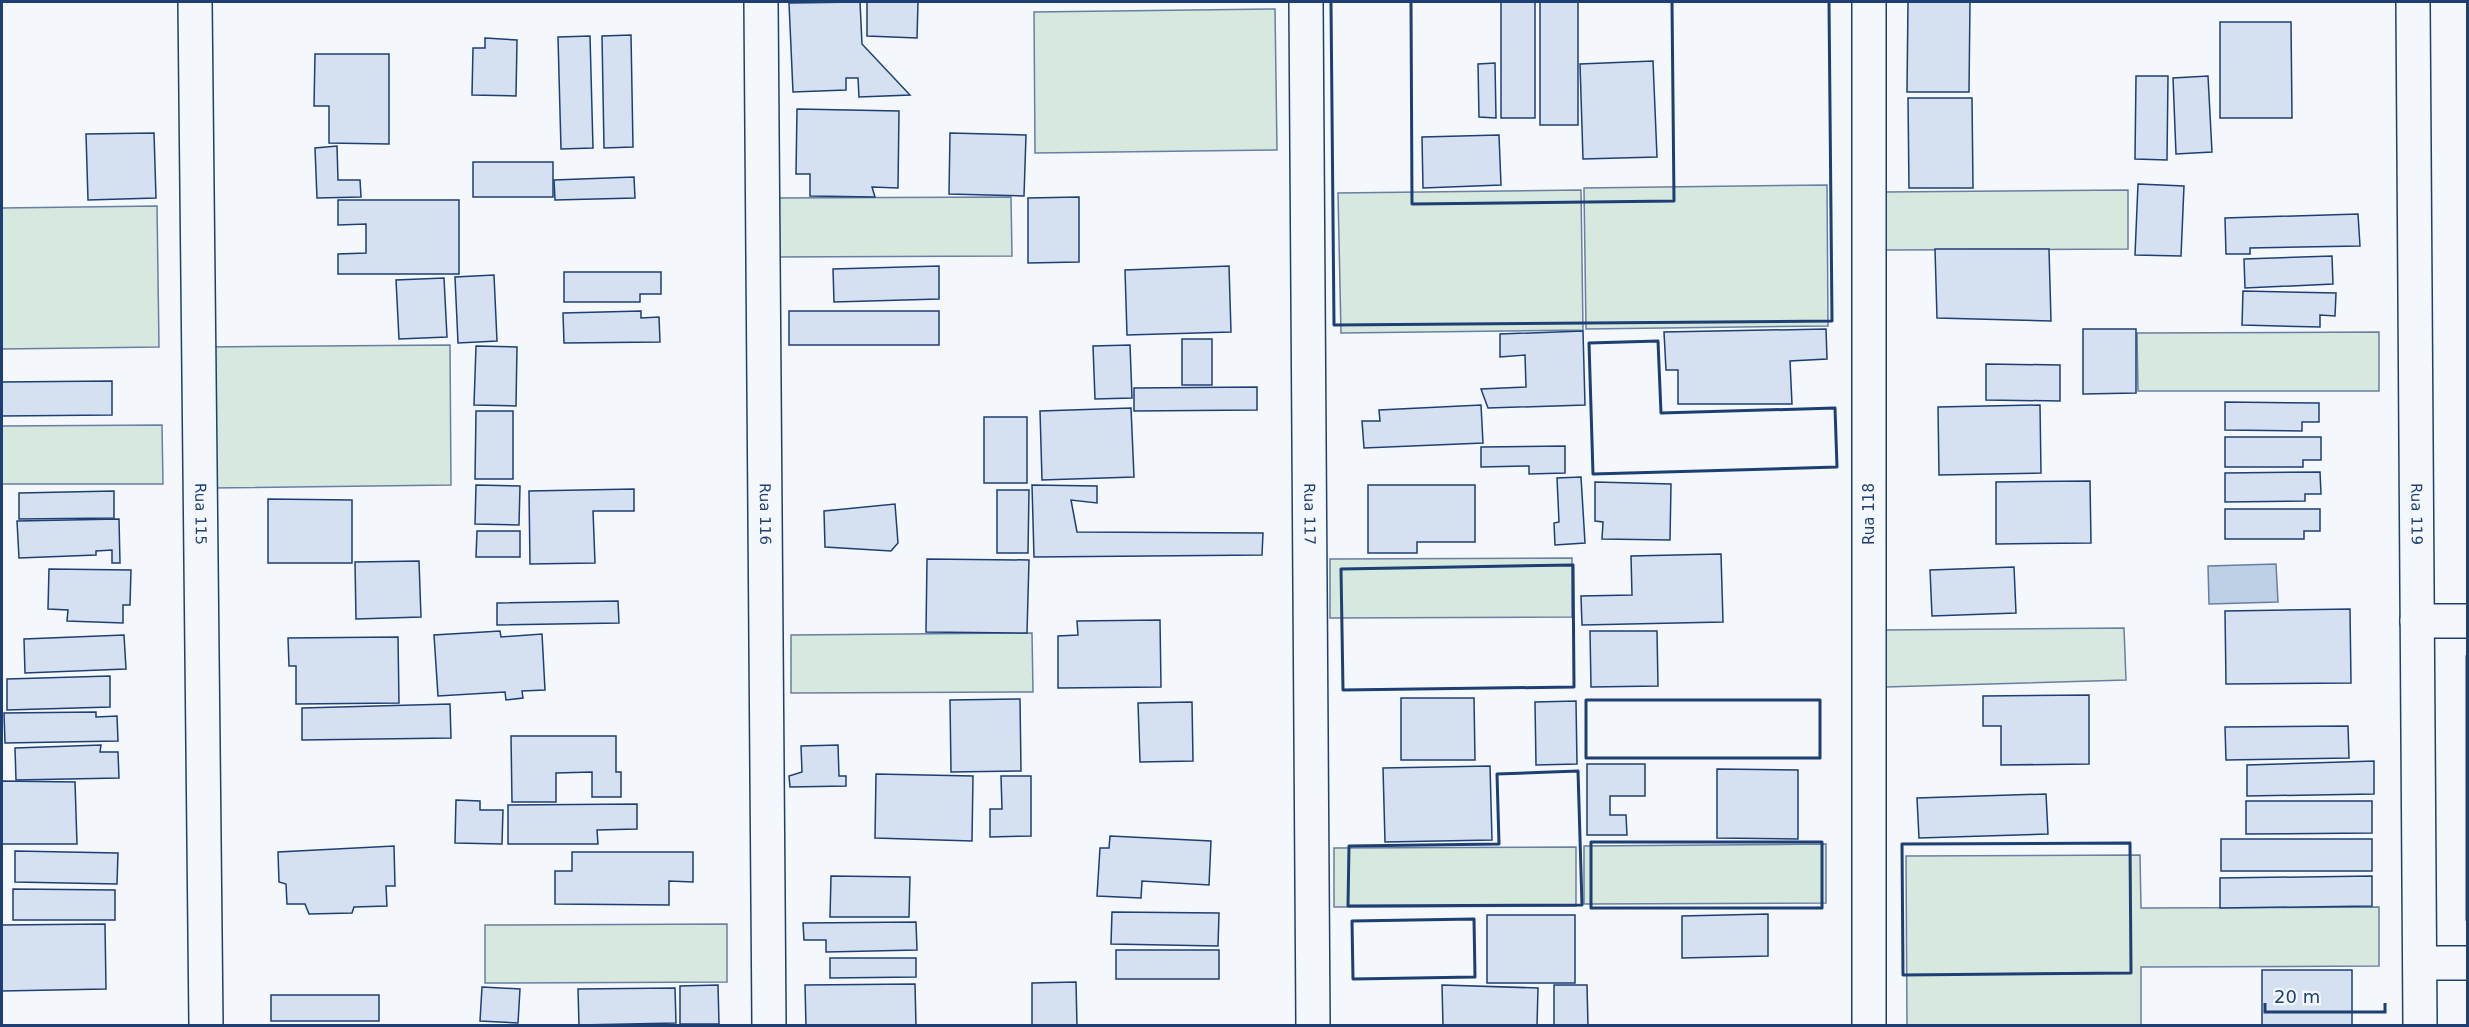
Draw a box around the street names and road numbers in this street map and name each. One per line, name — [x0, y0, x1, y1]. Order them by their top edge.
street label: Rua 115 — [191, 483, 210, 545]
street label: Rua 116 — [756, 483, 774, 545]
street label: Rua 117 — [1300, 483, 1319, 545]
street label: Rua 118 — [1860, 483, 1878, 545]
street label: Rua 119 — [2407, 483, 2426, 545]

